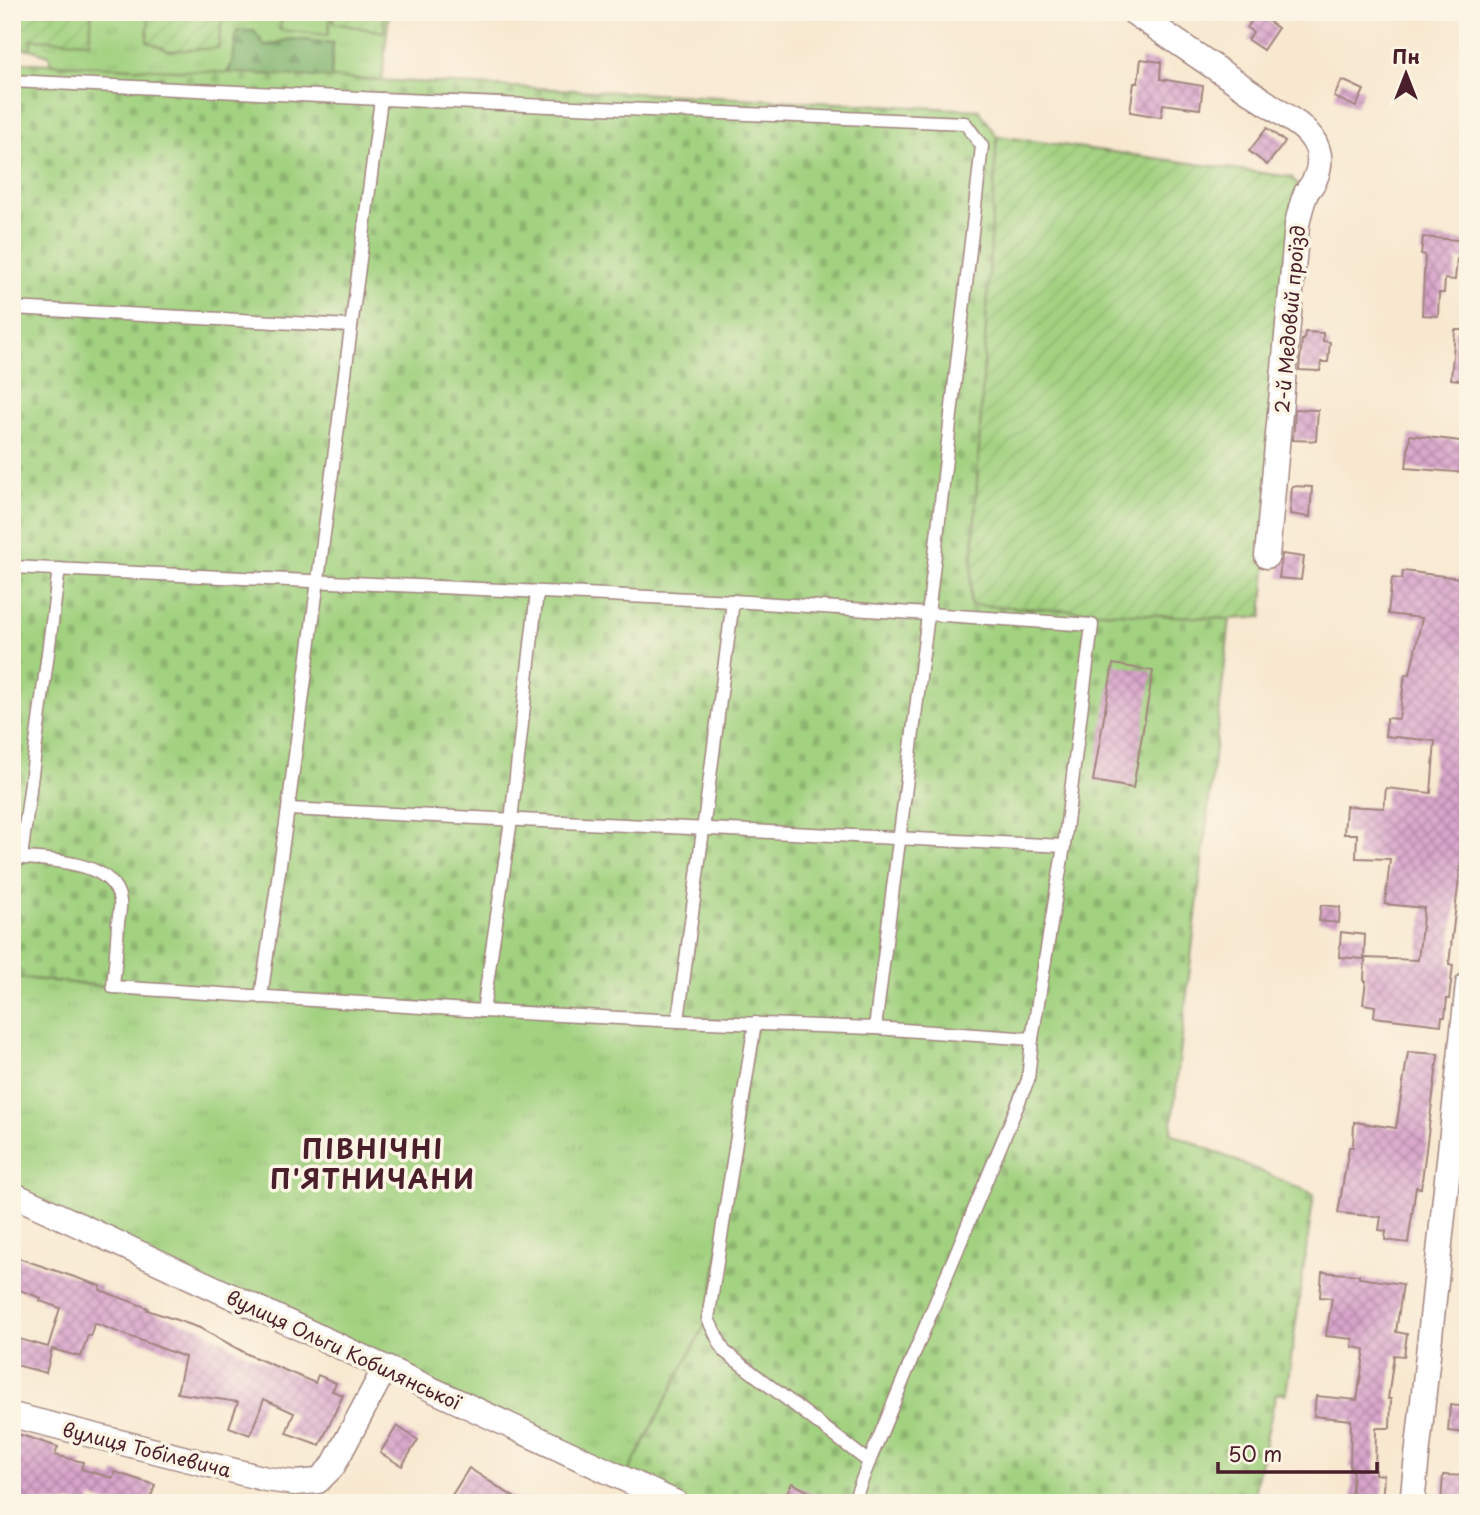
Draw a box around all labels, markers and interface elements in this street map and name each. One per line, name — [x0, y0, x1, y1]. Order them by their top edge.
north arrow — [1372, 38, 1442, 108]
text: Пн — [1392, 42, 1420, 70]
street label: 2-й Медовий проїзд — [1267, 224, 1311, 414]
district label: ПІВНІЧНІ П'ЯТНИЧАНИ — [270, 1129, 476, 1198]
street label: вулиця Ольги Кобилянської — [222, 1282, 467, 1416]
street label: вулиця Тобілевича — [60, 1415, 234, 1483]
scale bar — [1218, 1431, 1377, 1475]
text: 50 m — [1228, 1437, 1282, 1469]

